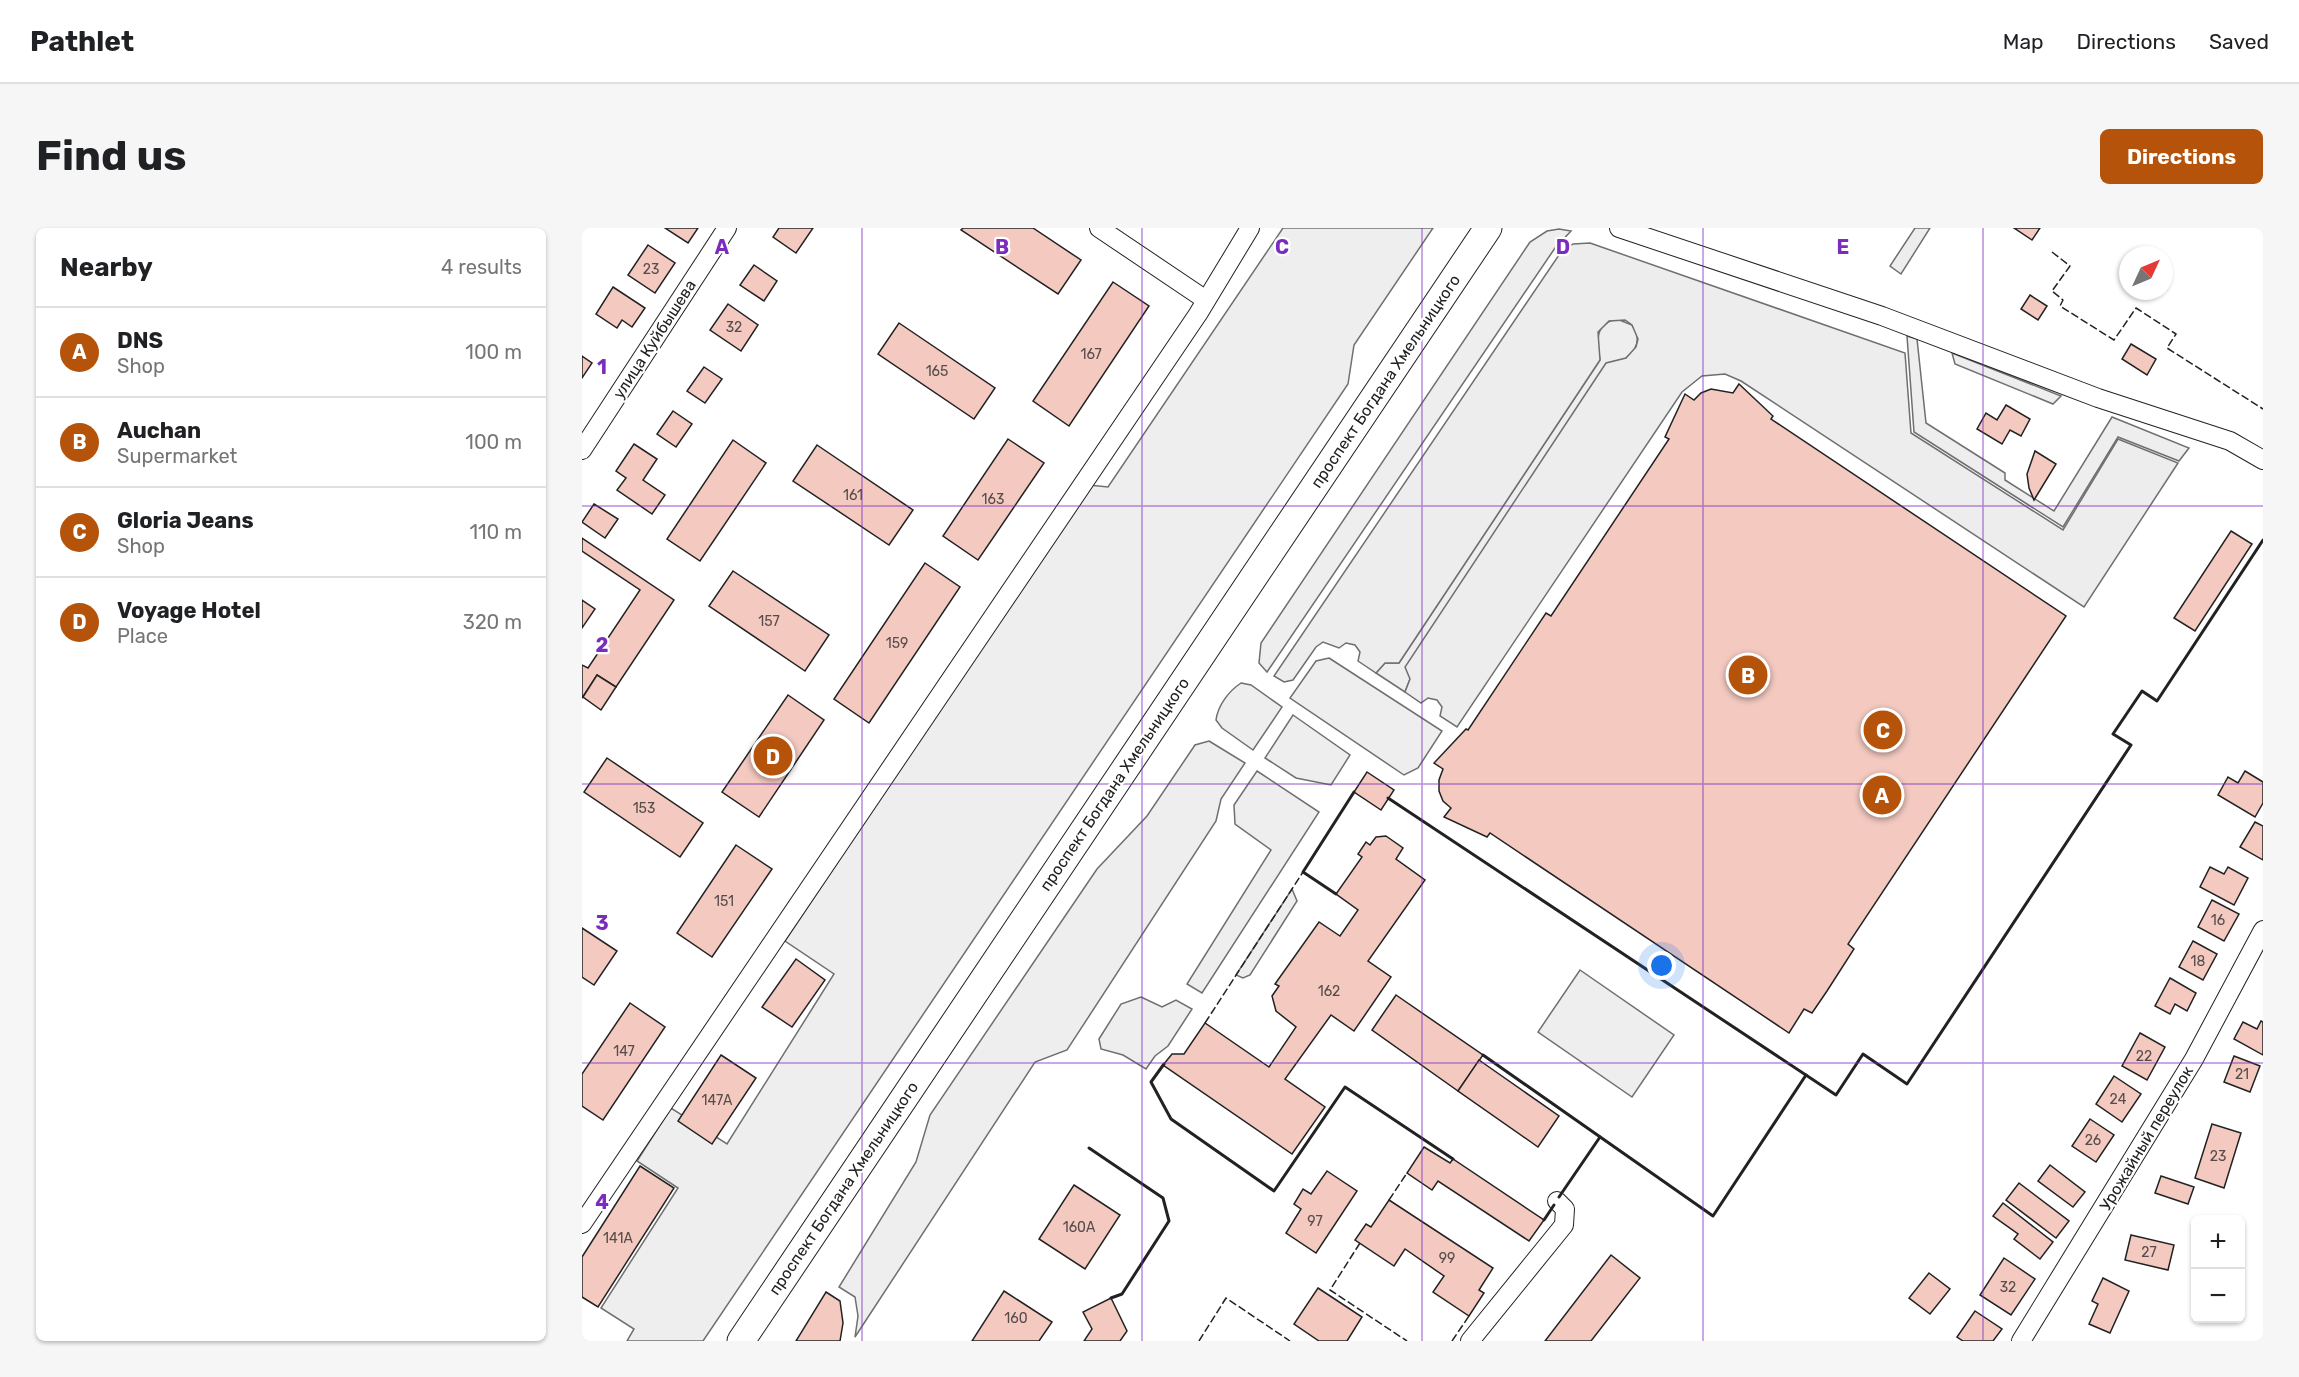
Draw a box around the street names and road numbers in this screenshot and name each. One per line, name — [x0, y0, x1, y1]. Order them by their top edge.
street label: проспект Богдана Хмельницкого — [1307, 271, 1464, 492]
street label: улица Куйбышева — [609, 276, 700, 402]
street label: проспект Богдана Хмельницкого — [1036, 674, 1193, 895]
street label: Урожайный переулок — [2096, 1062, 2197, 1214]
street label: проспект Богдана Хмельницкого — [765, 1078, 922, 1299]

